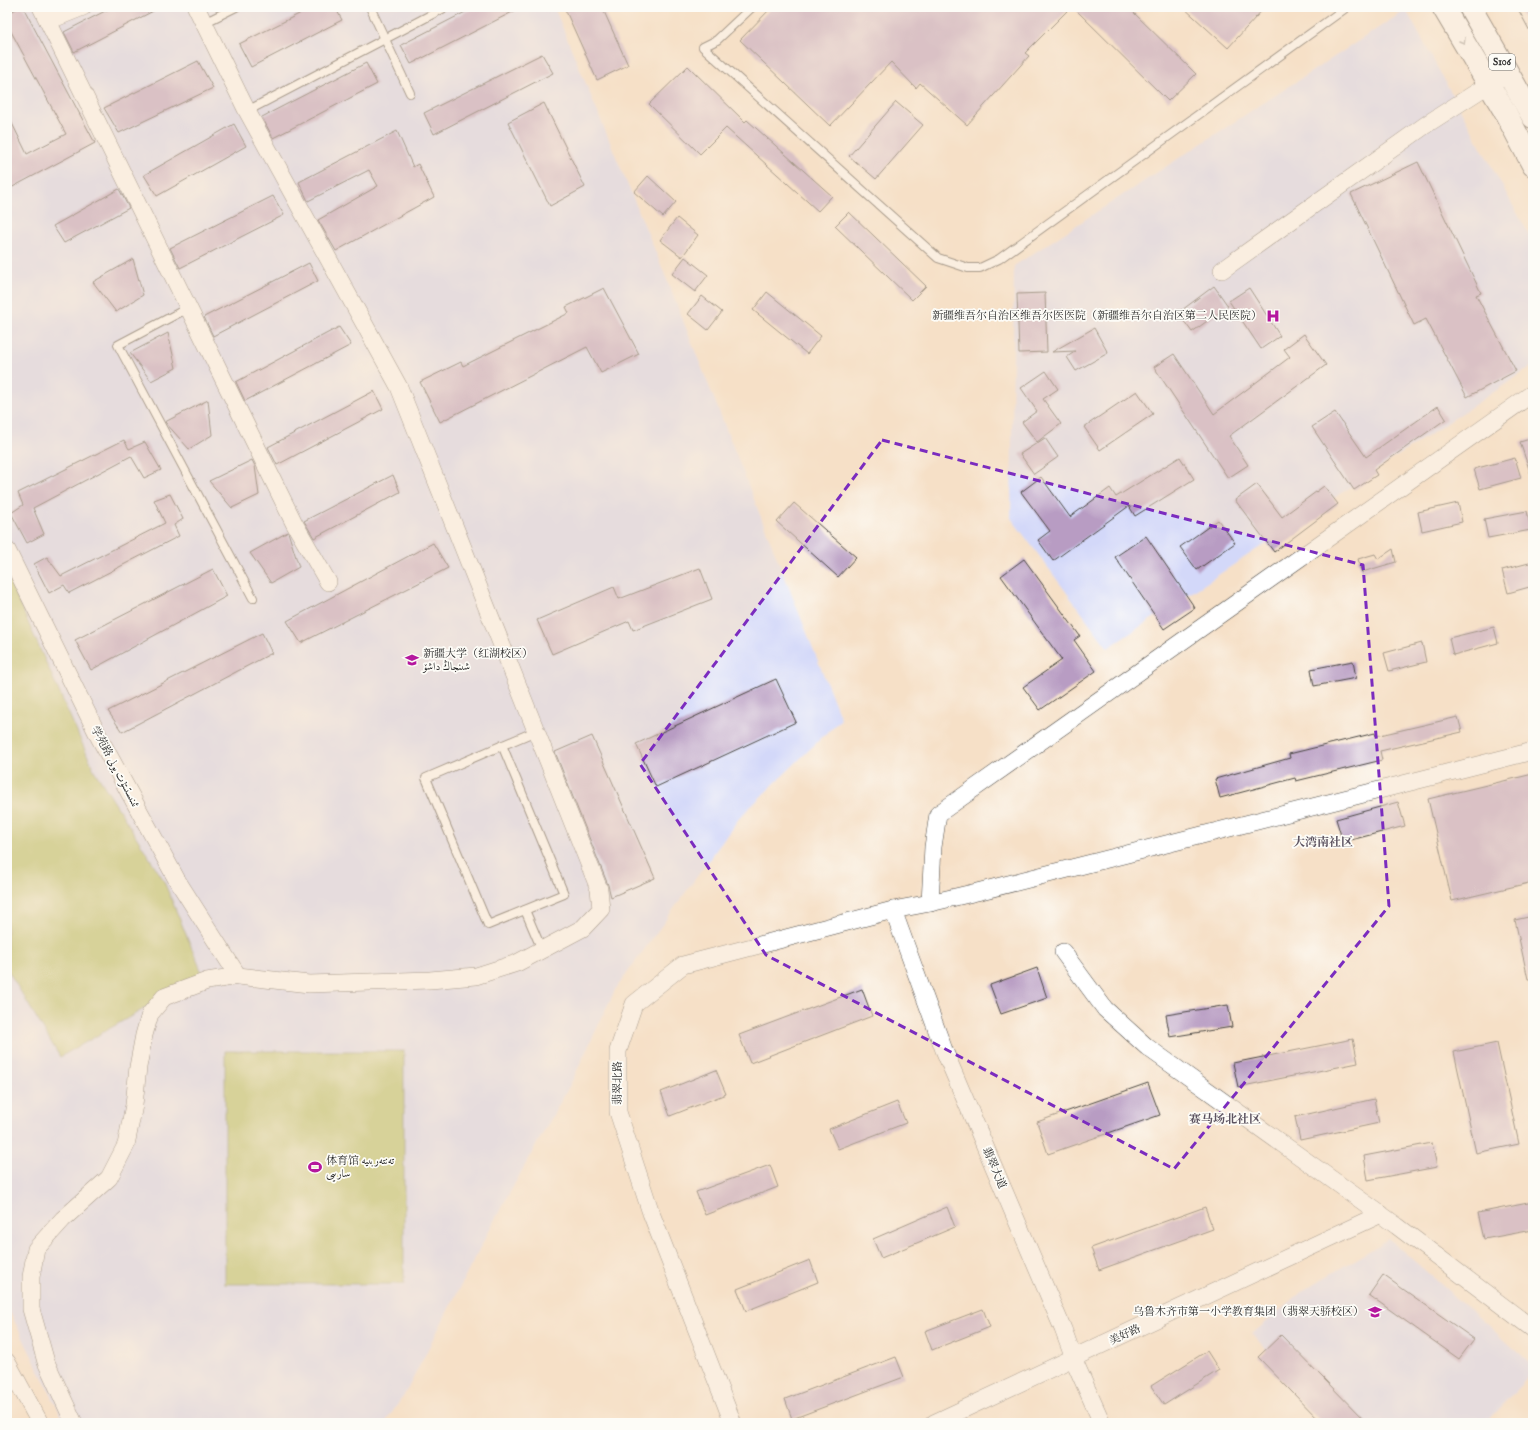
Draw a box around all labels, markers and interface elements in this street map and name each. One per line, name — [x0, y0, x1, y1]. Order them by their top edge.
one-way arrow — [1459, 37, 1466, 44]
road number: S106 — [1489, 54, 1515, 70]
hospital icon: 新疆维吾尔自治区维吾尔医医院（新疆维吾尔自治区第二人民医院） — [1265, 308, 1281, 324]
place label: 新疆维吾尔自治区维吾尔医医院（新疆维吾尔自治区第二人民医院） — [932, 309, 1262, 323]
place label: 新疆大学（红湖校区） شىنجاڭ داشۆ — [422, 647, 533, 674]
school or university icon: 新疆大学（红湖校区） شىنجاڭ داشۆ — [404, 652, 420, 668]
street label: 学苑路 ئىنىستىتۇت يولى — [88, 724, 142, 810]
district label: 大湾南社区 — [1293, 835, 1353, 850]
street label: 翡翠北路 — [611, 1061, 625, 1105]
district label: 赛马场北社区 — [1189, 1112, 1261, 1127]
street label: 翡翠大道 — [979, 1145, 1009, 1191]
place label: 体育馆 تەنتەربىيە سارىيى — [326, 1154, 395, 1182]
sports icon: 体育馆 تەنتەربىيە سارىيى — [307, 1159, 323, 1175]
school or university icon: 乌鲁木齐市第一小学教育集团（翡翠天骄校区） — [1367, 1304, 1383, 1320]
place label: 乌鲁木齐市第一小学教育集团（翡翠天骄校区） — [1133, 1305, 1364, 1319]
street label: 美好路 — [1107, 1322, 1143, 1348]

